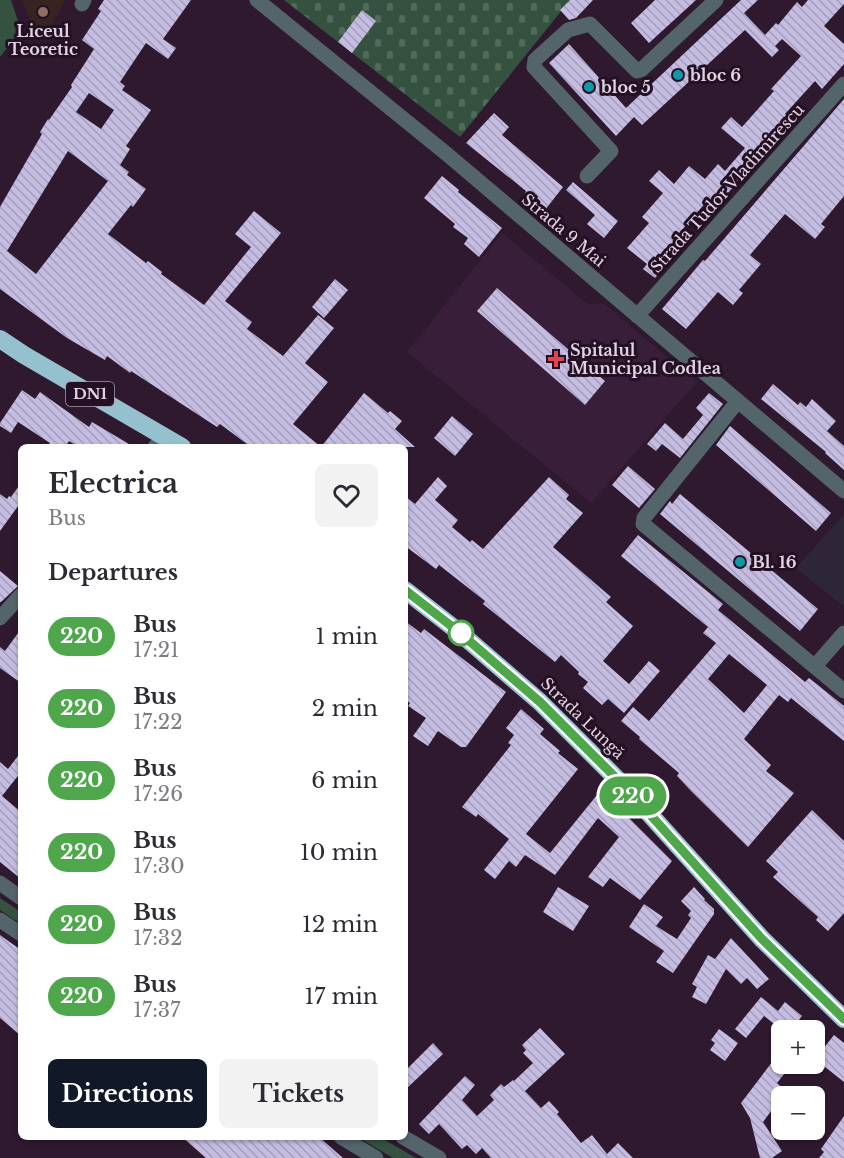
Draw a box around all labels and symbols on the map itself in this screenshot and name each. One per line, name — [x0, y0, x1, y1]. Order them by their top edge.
marker: Liceul Teoretic — [36, 5, 50, 19]
place label: Liceul Teoretic — [8, 21, 78, 59]
place label: bloc 6 — [689, 65, 741, 85]
marker: bloc 6 — [671, 68, 685, 82]
place label: bloc 5 — [600, 77, 651, 97]
marker: bloc 5 — [582, 80, 596, 94]
street label: Strada Tudor Vladimirescu — [646, 99, 808, 277]
street label: Strada 9 Mai — [518, 189, 610, 271]
place label: Spitalul Municipal Codlea — [570, 340, 721, 378]
marker: Spitalul Municipal Codlea — [547, 350, 565, 368]
road number: DN1 — [66, 382, 114, 406]
place label: Bl. 16 — [752, 552, 797, 572]
marker: Bl. 16 — [733, 555, 747, 569]
unlabelled marker — [448, 620, 474, 646]
street label: Strada Lungă — [537, 673, 629, 763]
line badge: 220 — [598, 776, 668, 816]

